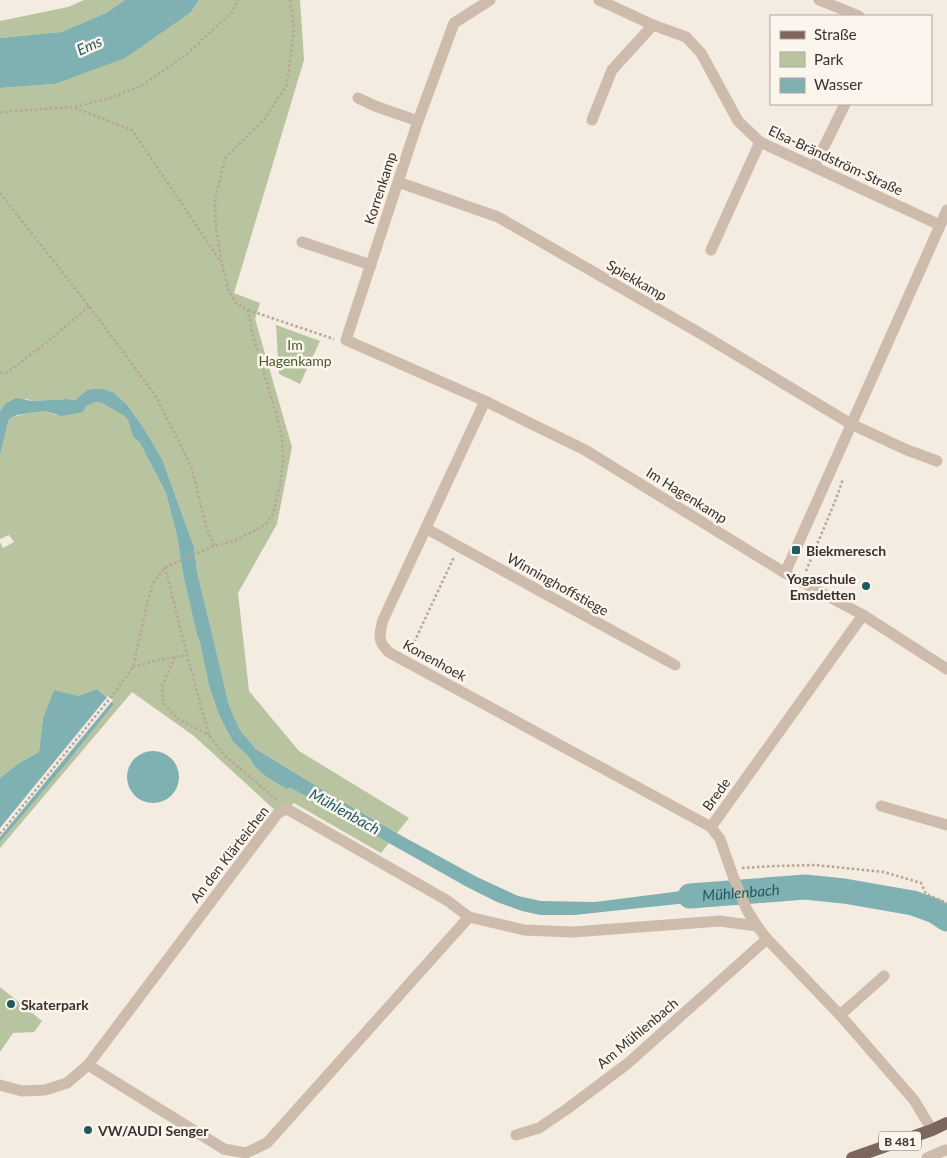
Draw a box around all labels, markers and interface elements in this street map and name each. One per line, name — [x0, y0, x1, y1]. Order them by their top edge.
legend — [770, 15, 932, 105]
text: Straße — [814, 25, 857, 43]
water label: Ems — [74, 32, 104, 58]
text: Park — [814, 50, 844, 68]
text: Wasser — [814, 75, 863, 93]
street label: Elsa-Brändström-Straße — [766, 121, 906, 199]
street label: Korrenkamp — [360, 149, 400, 226]
street label: Spiekkamp — [604, 256, 670, 304]
park label: Im Hagenkamp — [258, 336, 332, 369]
street label: Im Hagenkamp — [643, 463, 731, 527]
place label: Biekmeresch — [806, 542, 886, 559]
marker: Biekmeresch — [790, 544, 802, 556]
street label: Winninghoffstiege — [504, 549, 612, 619]
place label: Yogaschule Emsdetten — [785, 570, 857, 603]
marker: Yogaschule Emsdetten — [860, 580, 872, 592]
street label: Konenhoek — [400, 636, 470, 685]
street label: Brede — [698, 774, 734, 814]
water label: Mühlenbach — [307, 784, 383, 838]
street label: An den Klärteichen — [186, 802, 272, 906]
water label: Mühlenbach — [701, 880, 780, 904]
street label: Am Mühlenbach — [593, 994, 681, 1072]
place label: Skaterpark — [21, 996, 89, 1013]
marker: Skaterpark — [5, 998, 17, 1010]
place label: VW/AUDI Senger — [97, 1122, 209, 1139]
marker: VW/AUDI Senger — [82, 1124, 94, 1136]
road number: B 481 — [879, 1132, 921, 1150]

